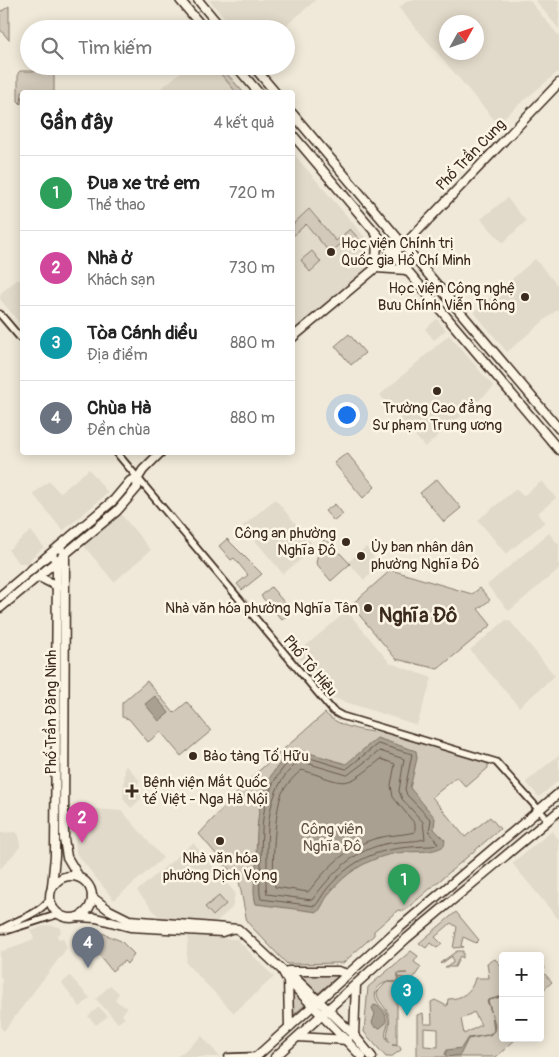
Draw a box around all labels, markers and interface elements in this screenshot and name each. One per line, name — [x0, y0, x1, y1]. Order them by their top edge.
north arrow — [439, 15, 484, 60]
search box — [20, 20, 295, 75]
icon: search — [38, 34, 66, 62]
text: Tìm kiếm — [78, 36, 152, 60]
text: Gần đây — [40, 109, 113, 136]
text: 4 kết quả — [213, 113, 275, 133]
street label: Phố Trần Cung — [431, 114, 510, 195]
text: Đua xe trẻ em — [87, 171, 200, 195]
text: 1 — [53, 183, 59, 203]
text: 720 m — [229, 183, 275, 203]
text: Thể thao — [87, 195, 145, 215]
place label: Học viện Chính trị Quốc gia Hồ Chí Minh — [341, 234, 471, 270]
text: Nhà ở — [87, 246, 132, 270]
marker: Học viện Chính trị Quốc gia Hồ Chí Minh — [325, 246, 337, 258]
text: 2 — [52, 258, 60, 278]
text: 730 m — [229, 258, 275, 278]
text: Khách sạn — [87, 270, 155, 290]
place label: Học viện Công nghệ Bưu Chính Viễn Thông — [378, 279, 515, 315]
marker: Học viện Công nghệ Bưu Chính Viễn Thông — [519, 291, 531, 303]
text: Tòa Cánh diều — [87, 321, 198, 345]
text: 3 — [52, 333, 60, 353]
text: 880 m — [230, 333, 275, 353]
text: Địa điểm — [87, 345, 148, 365]
marker: Trường Cao đẳng Sư phạm Trung ương — [431, 385, 443, 397]
text: Chùa Hà — [87, 396, 151, 420]
place label: Trường Cao đẳng Sư phạm Trung ương — [372, 399, 502, 435]
your location — [334, 402, 360, 428]
text: 4 — [51, 408, 61, 428]
text: 880 m — [230, 408, 275, 428]
text: Đền chùa — [87, 420, 150, 440]
place label: Công an phường Nghĩa Đô — [235, 524, 336, 560]
marker: Công an phường Nghĩa Đô — [340, 536, 352, 548]
place label: Ủy ban nhân dân phường Nghĩa Đô — [371, 538, 479, 574]
marker: Ủy ban nhân dân phường Nghĩa Đô — [355, 550, 367, 562]
place label: Nhà văn hóa phường Nghĩa Tân — [165, 599, 358, 618]
marker: Nhà văn hóa phường Nghĩa Tân — [362, 602, 374, 614]
district label: Nghĩa Đô — [379, 603, 457, 628]
street label: Phố Tô Hiệu — [279, 631, 341, 701]
street label: Phố Trần Đăng Ninh — [41, 650, 61, 774]
place label: Bảo tàng Tố Hữu — [203, 747, 309, 766]
marker: Bảo tàng Tố Hữu — [187, 750, 199, 762]
place label: Bệnh viện Mắt Quốc tế Việt - Nga Hà Nội — [142, 773, 268, 809]
marker: Bệnh viện Mắt Quốc tế Việt - Nga Hà Nội — [125, 784, 139, 798]
pin: 2 — [66, 802, 98, 843]
park label: Công viên Nghĩa Đô — [301, 820, 363, 856]
marker: Nhà văn hóa phường Dịch Vọng — [214, 835, 226, 847]
place label: Nhà văn hóa phường Dịch Vọng — [163, 849, 277, 885]
pin: 1 — [388, 864, 420, 905]
pin: 4 — [72, 927, 104, 968]
map controls — [499, 952, 544, 1042]
button: + — [499, 952, 544, 997]
pin: 3 — [391, 975, 423, 1016]
button: − — [499, 997, 544, 1042]

